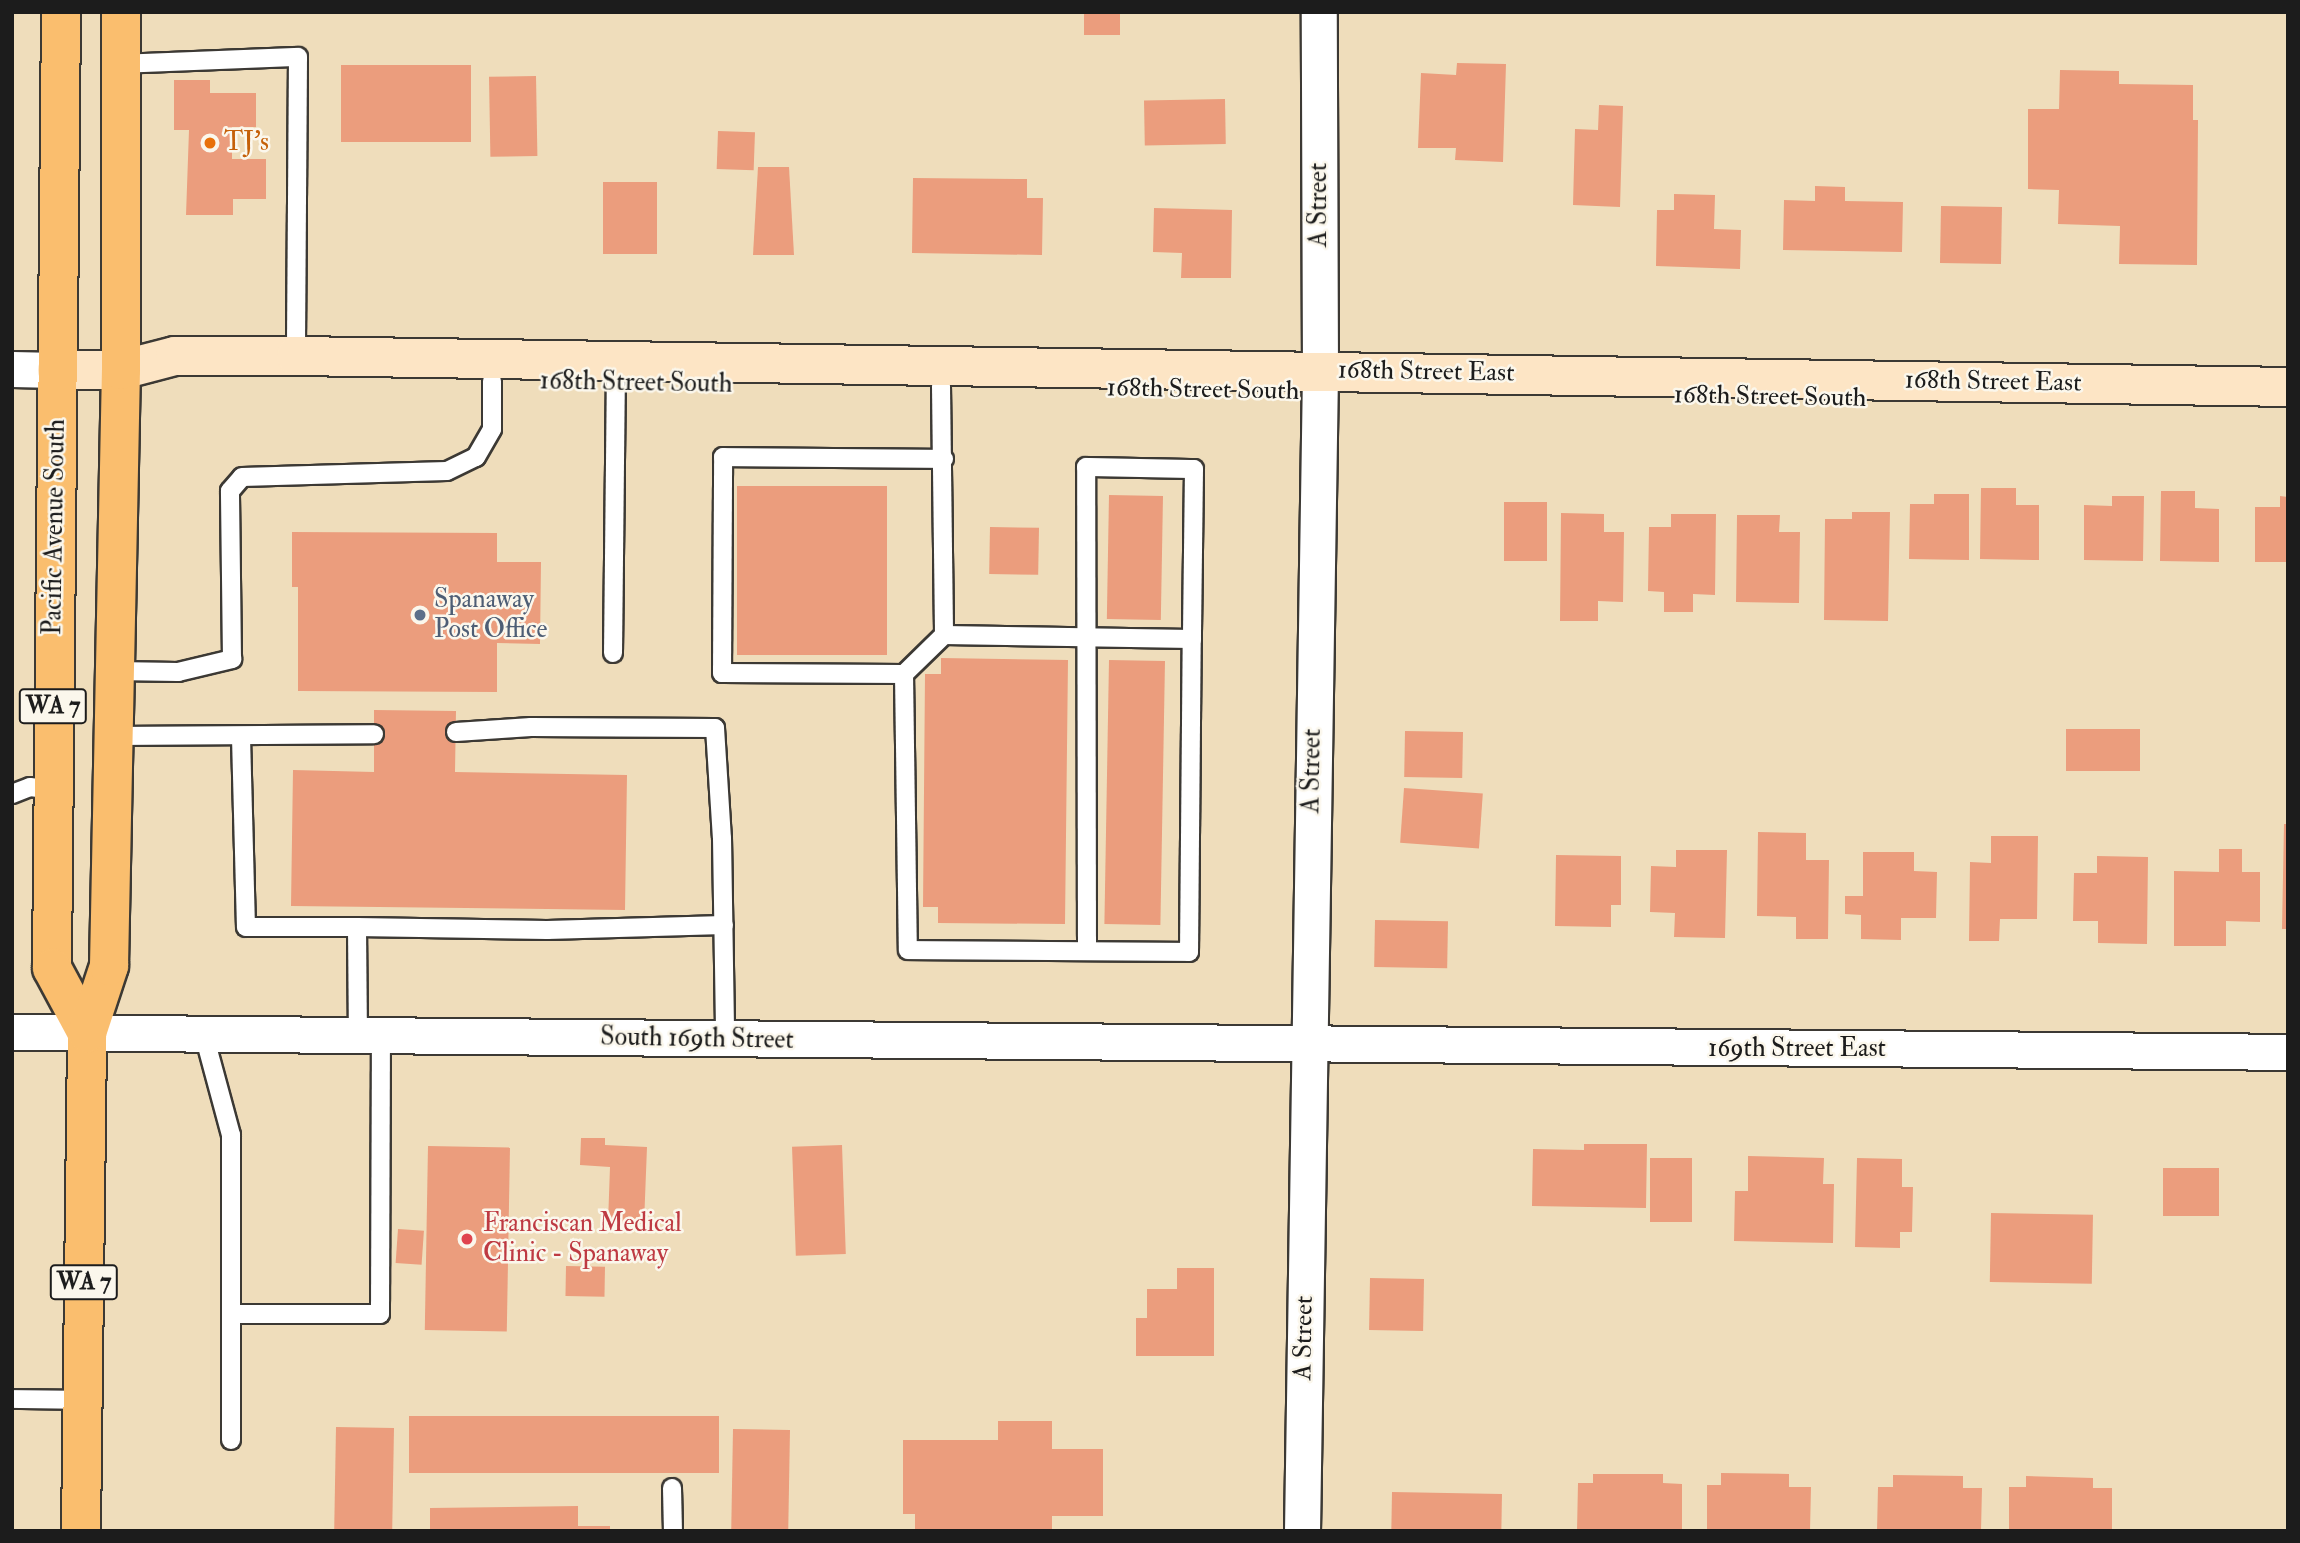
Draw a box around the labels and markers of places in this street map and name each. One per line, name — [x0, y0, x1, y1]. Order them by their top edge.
place label: TJ's — [224, 127, 269, 159]
marker: TJ's — [202, 135, 218, 151]
place label: Spanaway Post Office — [434, 584, 547, 646]
marker: Spanaway Post Office — [412, 607, 428, 623]
place label: Franciscan Medical Clinic - Spanaway — [483, 1208, 682, 1270]
marker: Franciscan Medical Clinic - Spanaway — [457, 1229, 477, 1249]

